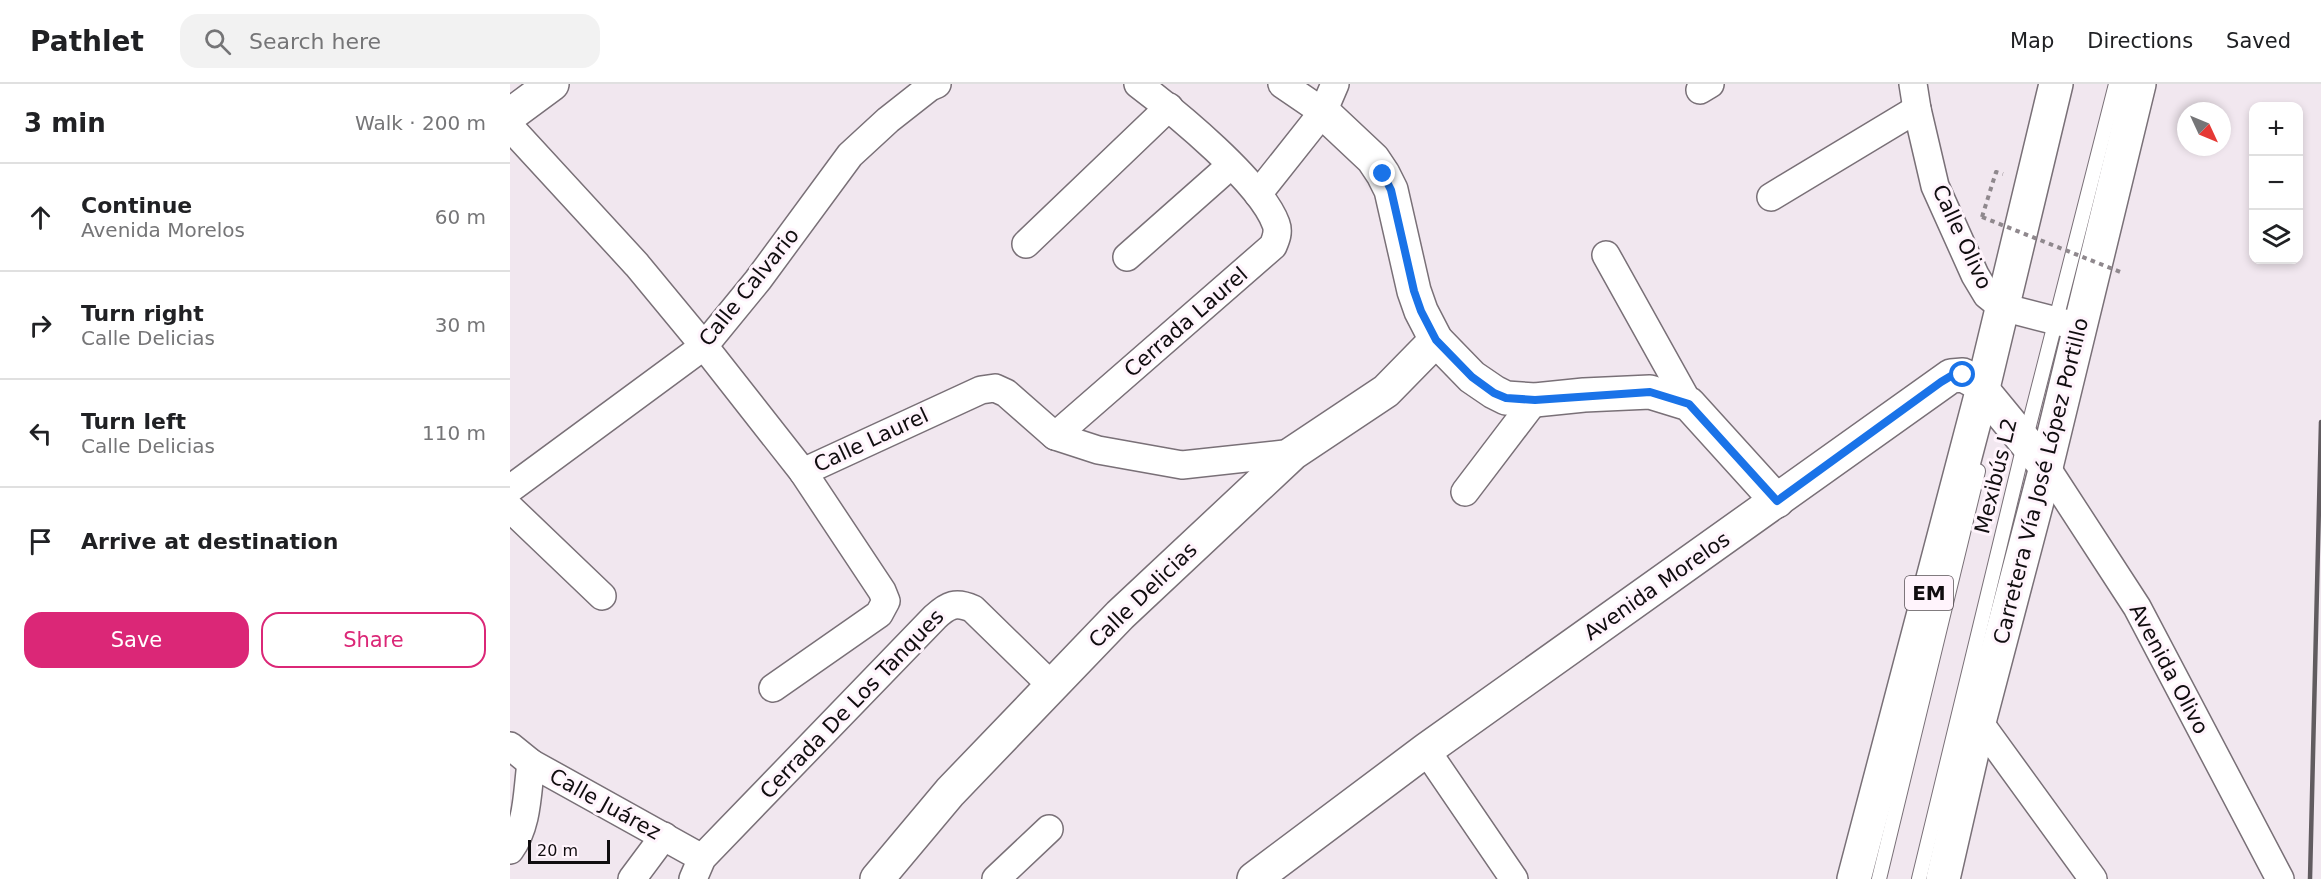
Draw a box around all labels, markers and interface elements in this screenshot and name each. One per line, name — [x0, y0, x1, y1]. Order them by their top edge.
search box — [180, 14, 600, 68]
text: Pathlet — [30, 25, 144, 58]
icon: search — [201, 25, 234, 58]
text: Search here — [249, 29, 381, 54]
text: Map — [2010, 29, 2054, 53]
text: Directions — [2087, 29, 2193, 53]
text: Saved — [2226, 29, 2291, 53]
north arrow — [2177, 102, 2231, 156]
map controls — [2249, 102, 2303, 264]
button: + — [2249, 102, 2303, 156]
text: 3 min — [24, 108, 106, 138]
text: Walk · 200 m — [355, 111, 486, 135]
button: − — [2249, 156, 2303, 210]
route end — [1369, 160, 1395, 186]
street label: Calle Olivo — [1927, 181, 1997, 293]
text: Continue — [81, 193, 192, 218]
icon: ahead — [24, 201, 57, 234]
text: 60 m — [435, 205, 486, 229]
button: layers — [2249, 210, 2303, 264]
text: Avenida Morelos — [81, 218, 245, 242]
street label: Calle Calvario — [694, 223, 804, 351]
street label: Cerrada Laurel — [1120, 262, 1252, 382]
text: Turn right — [81, 301, 204, 326]
icon: right — [24, 309, 57, 342]
text: 30 m — [435, 313, 486, 337]
street label: Carretera Vía José López Portillo — [1989, 315, 2093, 647]
text: Calle Delicias — [81, 326, 215, 350]
route start — [1949, 361, 1975, 387]
street label: Calle Laurel — [810, 403, 932, 477]
text: Turn left — [81, 409, 186, 434]
street label: Mexibús L2 — [1970, 416, 2022, 536]
icon: left — [24, 417, 57, 450]
text: 110 m — [422, 421, 486, 445]
text: Calle Delicias — [81, 434, 215, 458]
icon: arrive — [24, 525, 57, 558]
street label: Avenida Morelos — [1580, 527, 1734, 645]
text: Arrive at destination — [81, 529, 338, 554]
street label: Calle Delicias — [1084, 537, 1202, 653]
road number: EM — [1905, 576, 1953, 610]
street label: Avenida Olivo — [2125, 600, 2213, 738]
street label: Cerrada De Los Tanques — [755, 604, 949, 804]
button: Save — [24, 612, 249, 668]
button: Share — [261, 612, 486, 668]
street label: Calle Juárez — [545, 764, 665, 844]
scale bar — [528, 837, 610, 864]
text: 20 m — [537, 841, 578, 860]

